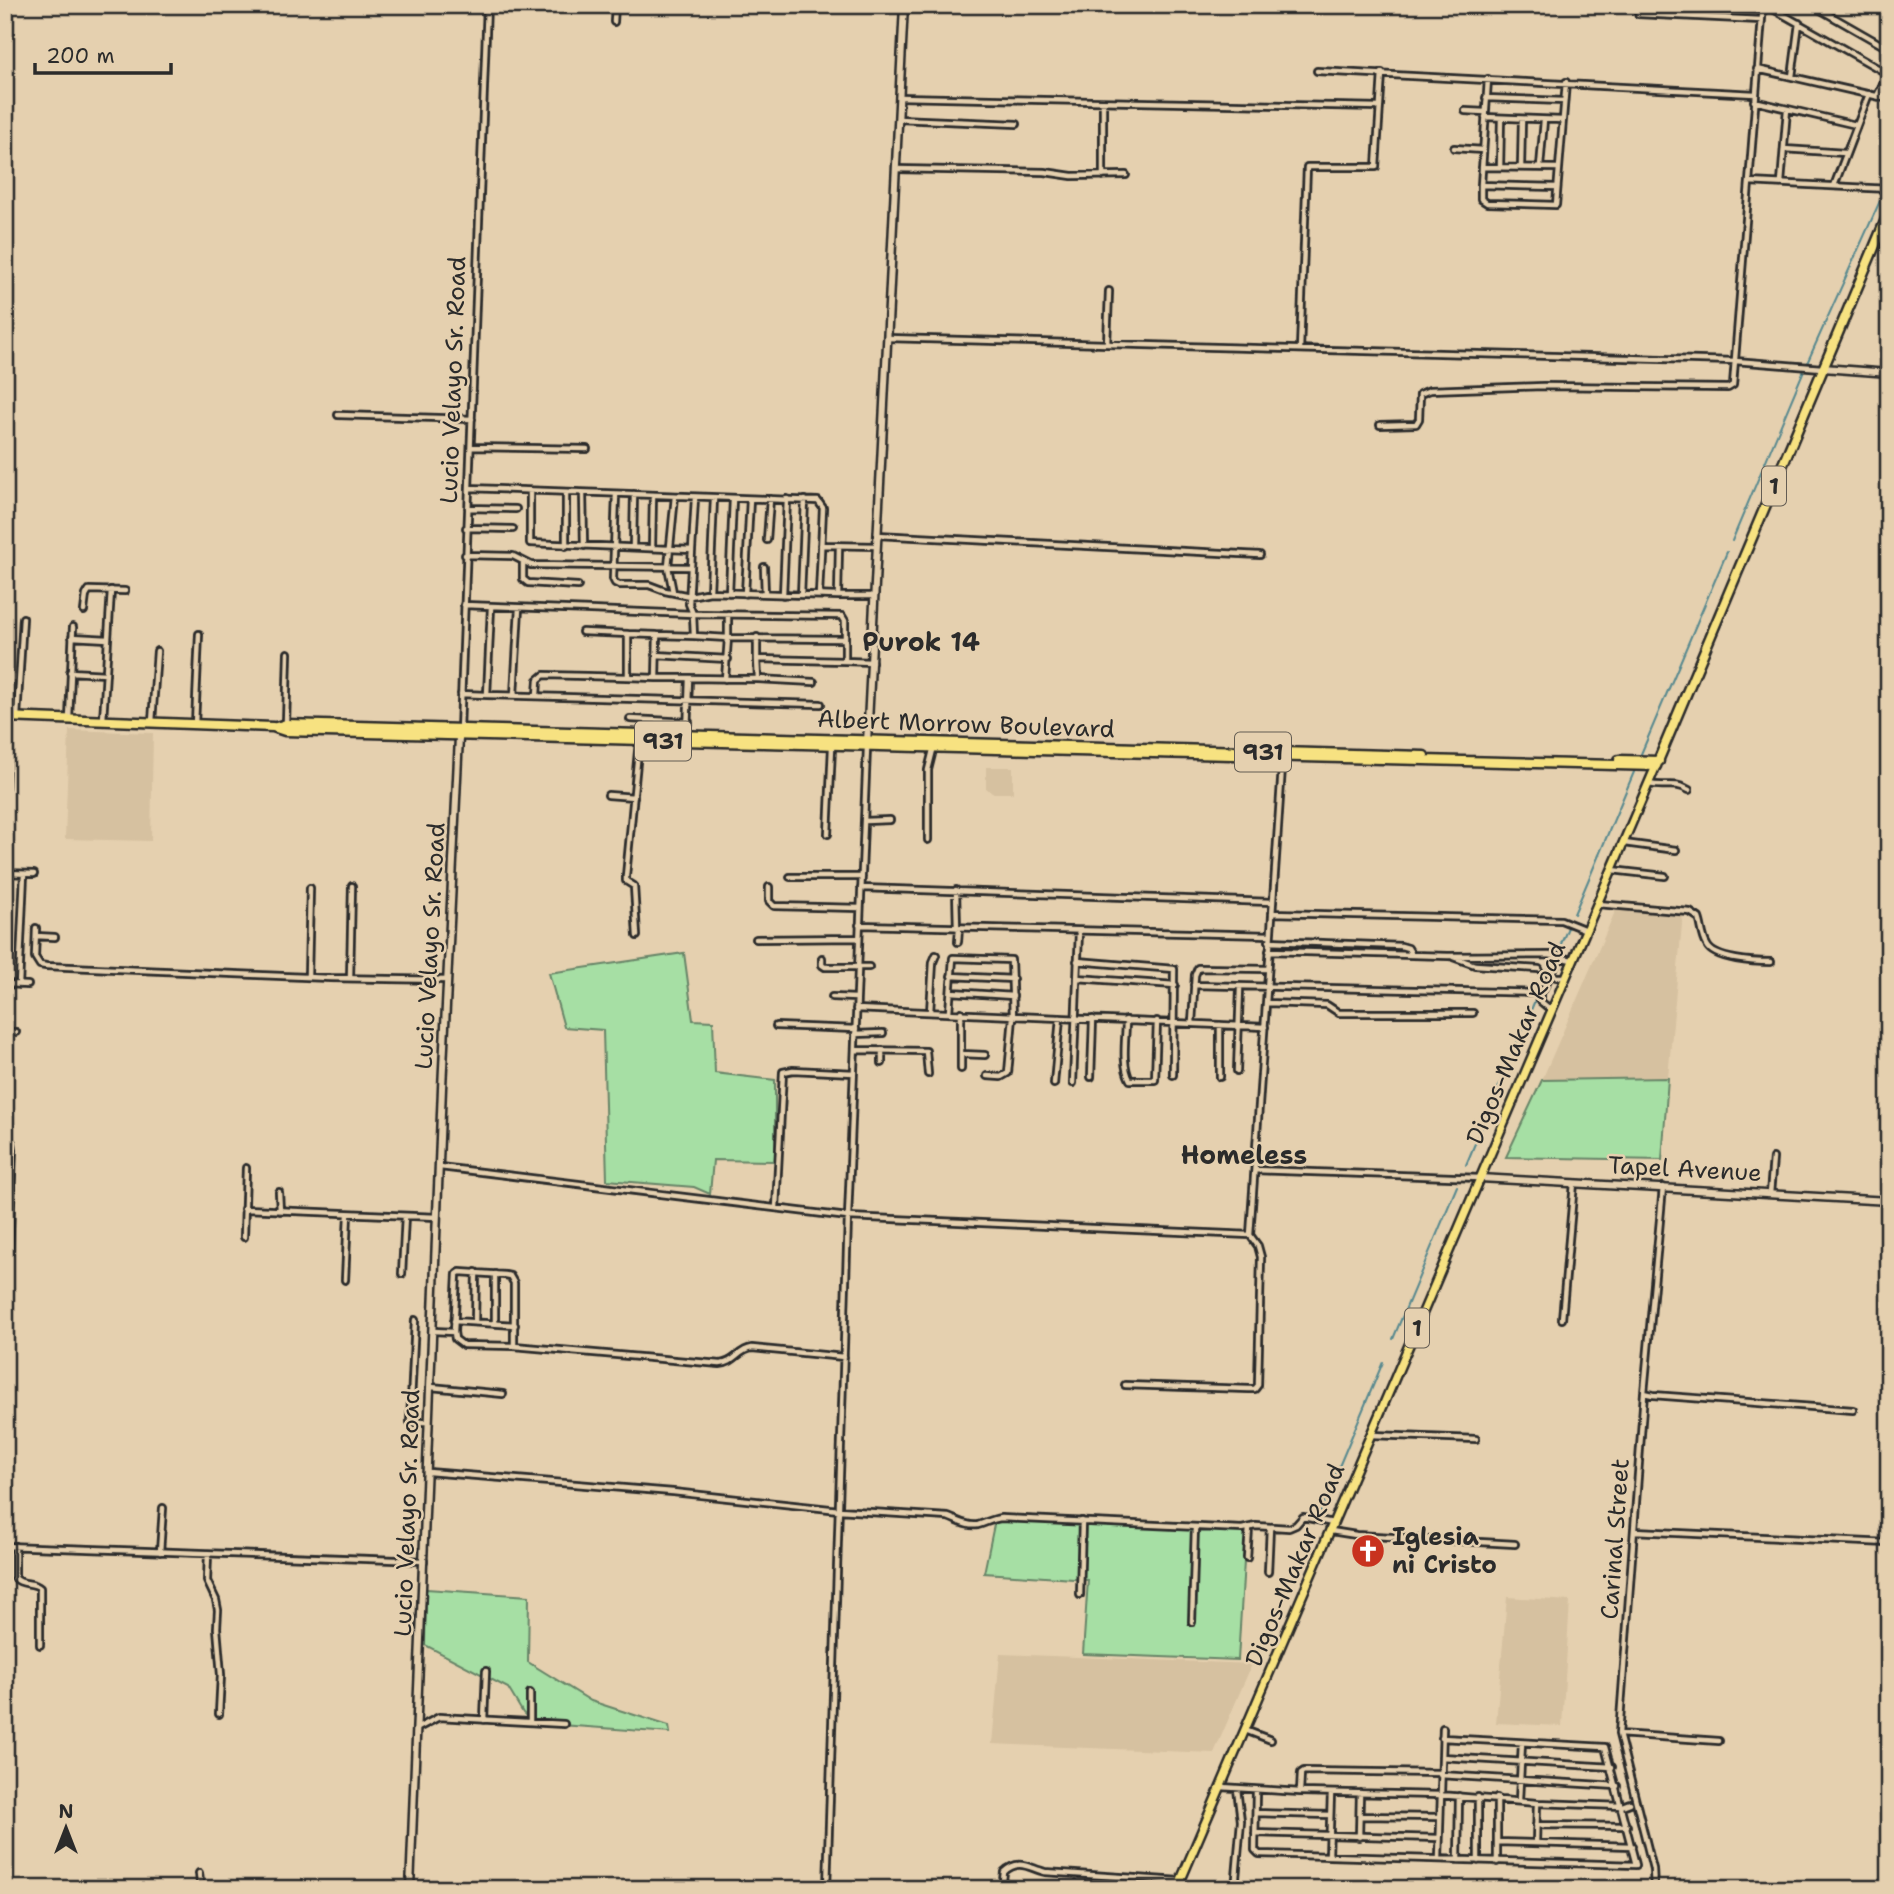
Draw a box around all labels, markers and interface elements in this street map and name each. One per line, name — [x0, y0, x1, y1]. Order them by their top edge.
scale bar — [35, 32, 172, 76]
text: 200 m — [46, 42, 115, 70]
street label: Lucio Velayo Sr. Road — [433, 256, 473, 504]
road number: 1 — [1762, 466, 1786, 506]
district label: Purok 14 — [862, 624, 980, 659]
street label: Albert Morrow Boulevard — [817, 703, 1115, 745]
road number: 931 — [635, 722, 691, 761]
road number: 931 — [1235, 732, 1291, 772]
street label: Lucio Velayo Sr. Road — [408, 822, 452, 1070]
street label: Digos-Makar Road — [1459, 937, 1573, 1149]
district label: Homeless — [1181, 1137, 1307, 1172]
street label: Tapel Avenue — [1607, 1149, 1763, 1189]
road number: 1 — [1405, 1308, 1429, 1348]
street label: Lucio Velayo Sr. Road — [387, 1389, 427, 1637]
street label: Carinal Street — [1593, 1457, 1637, 1621]
street label: Digos-Makar Road — [1238, 1459, 1352, 1671]
place label: Iglesia ni Cristo — [1392, 1521, 1497, 1581]
church icon: Iglesia ni Cristo — [1349, 1532, 1387, 1570]
north arrow — [32, 1792, 102, 1862]
text: N — [58, 1799, 74, 1824]

